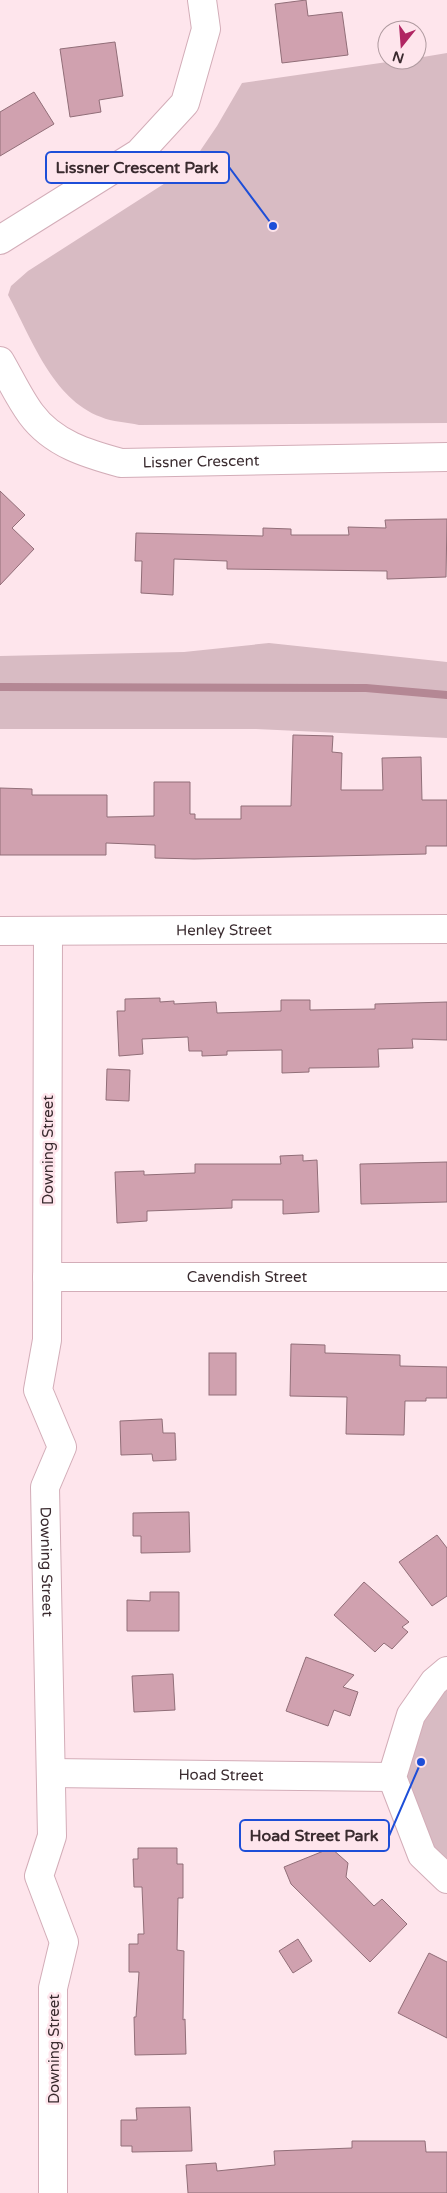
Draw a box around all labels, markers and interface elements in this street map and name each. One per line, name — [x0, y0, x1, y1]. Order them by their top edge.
north arrow — [377, 20, 427, 70]
text: N — [390, 47, 406, 67]
callout: Lissner Crescent Park — [46, 152, 229, 183]
text: Lissner Crescent Park — [56, 158, 219, 178]
street label: Lissner Crescent — [142, 451, 260, 472]
street label: Henley Street — [176, 921, 272, 939]
street label: Downing Street — [39, 1095, 57, 1205]
street label: Cavendish Street — [187, 1268, 308, 1286]
street label: Downing Street — [36, 1507, 57, 1617]
street label: Hoad Street — [178, 1765, 264, 1784]
callout: Hoad Street Park — [240, 1820, 389, 1851]
text: Hoad Street Park — [250, 1826, 379, 1846]
street label: Downing Street — [45, 1994, 63, 2104]

